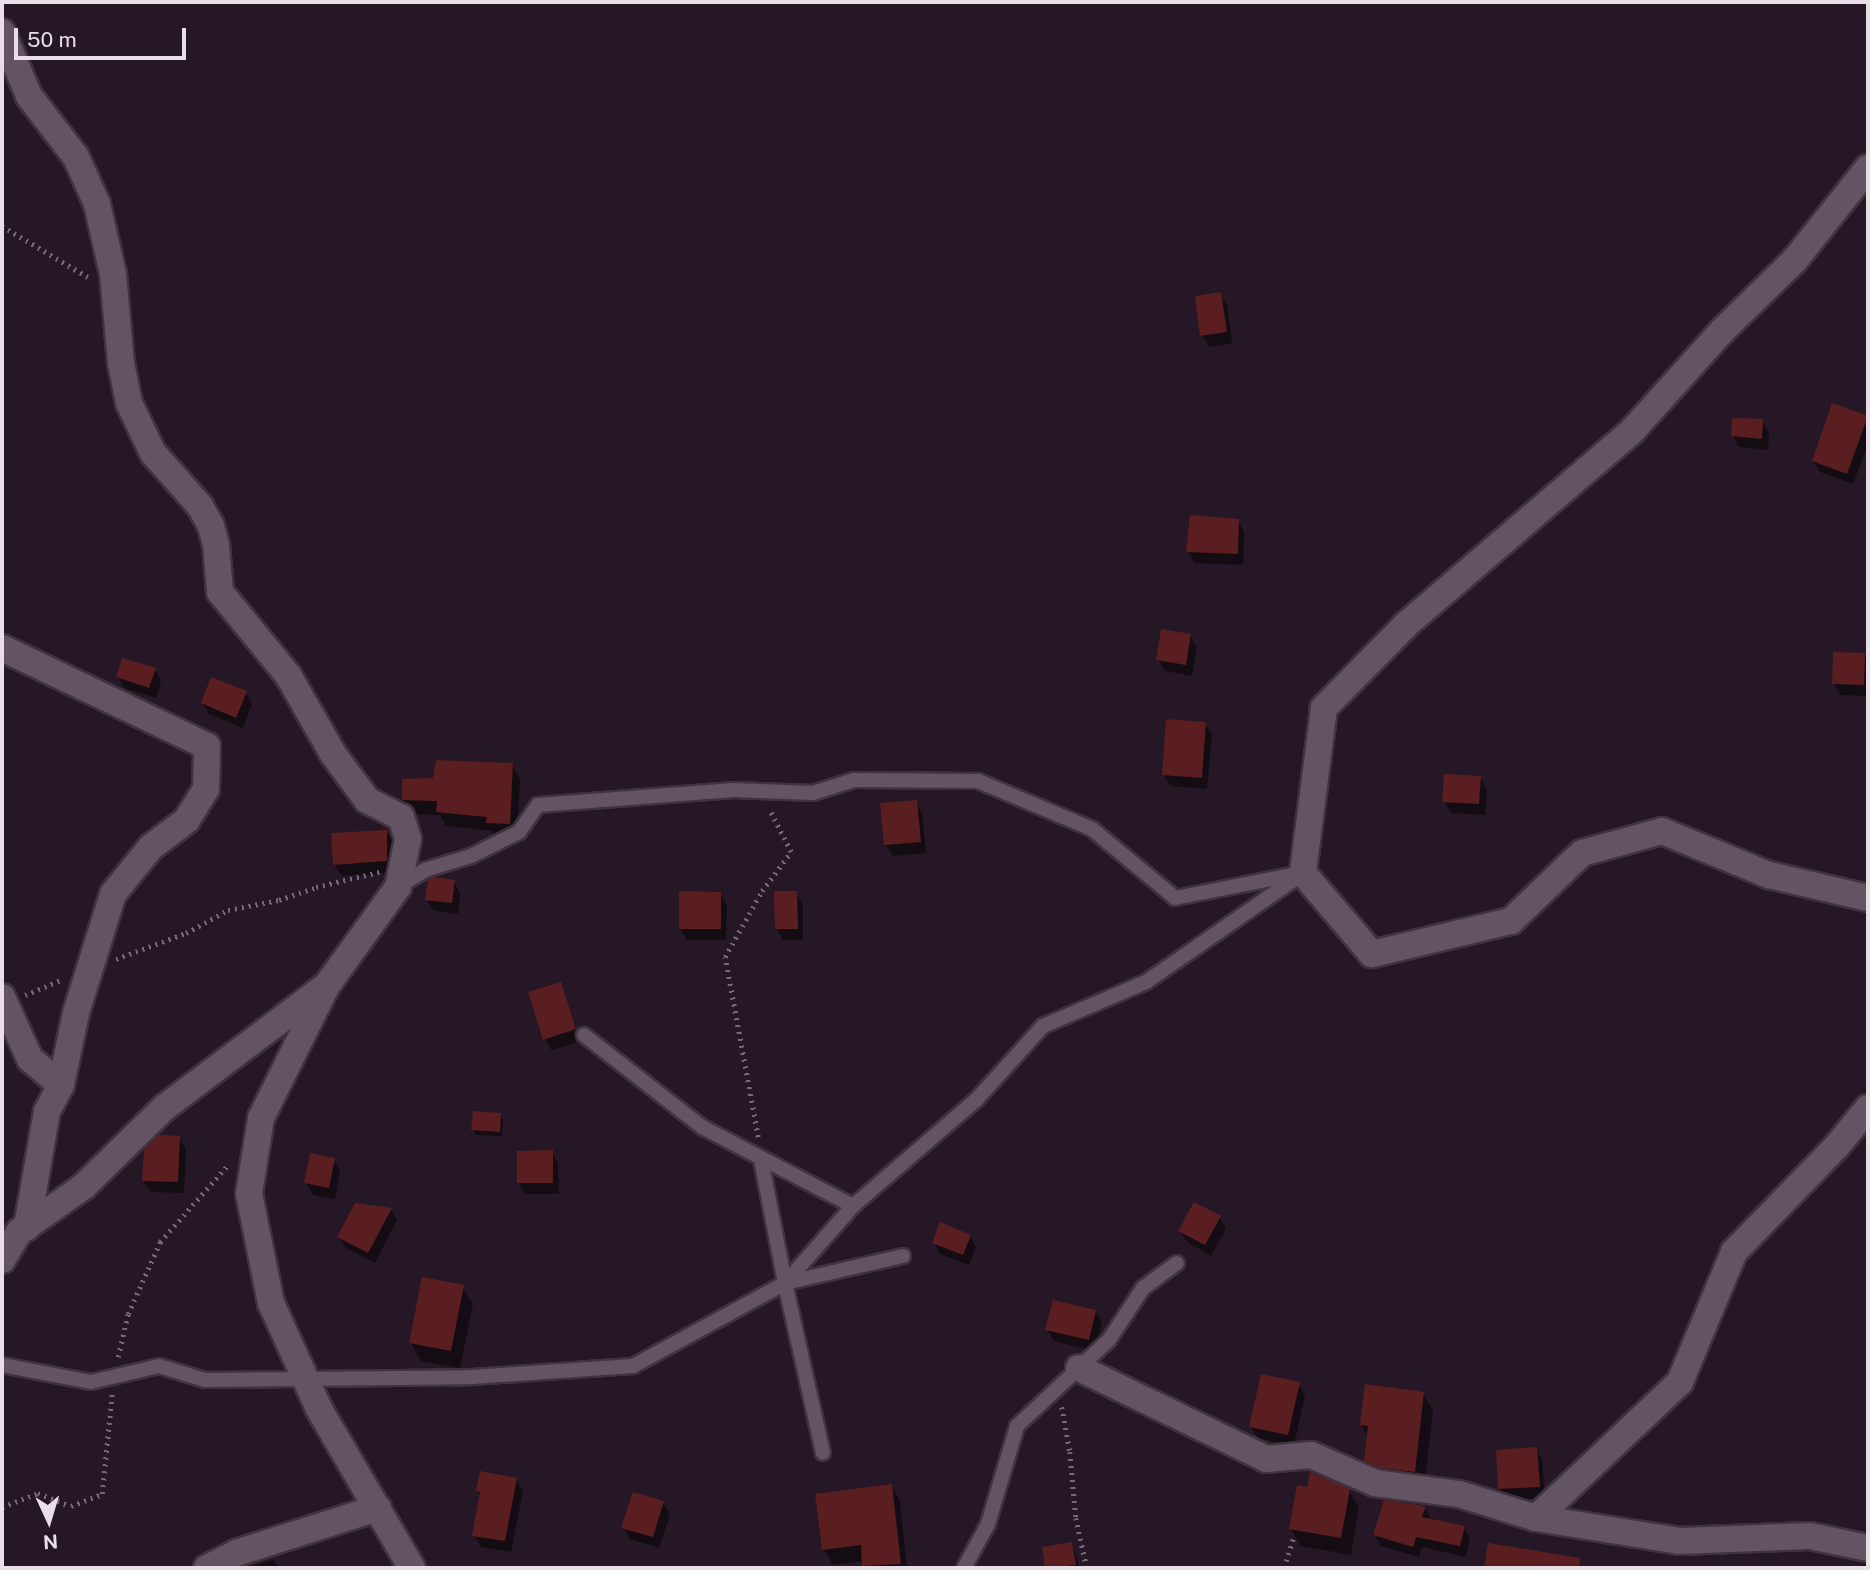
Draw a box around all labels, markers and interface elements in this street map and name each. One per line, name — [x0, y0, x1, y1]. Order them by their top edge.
scale bar — [18, 14, 189, 58]
text: 50 m — [27, 27, 77, 52]
north arrow — [14, 1486, 84, 1556]
text: N — [42, 1530, 59, 1553]

